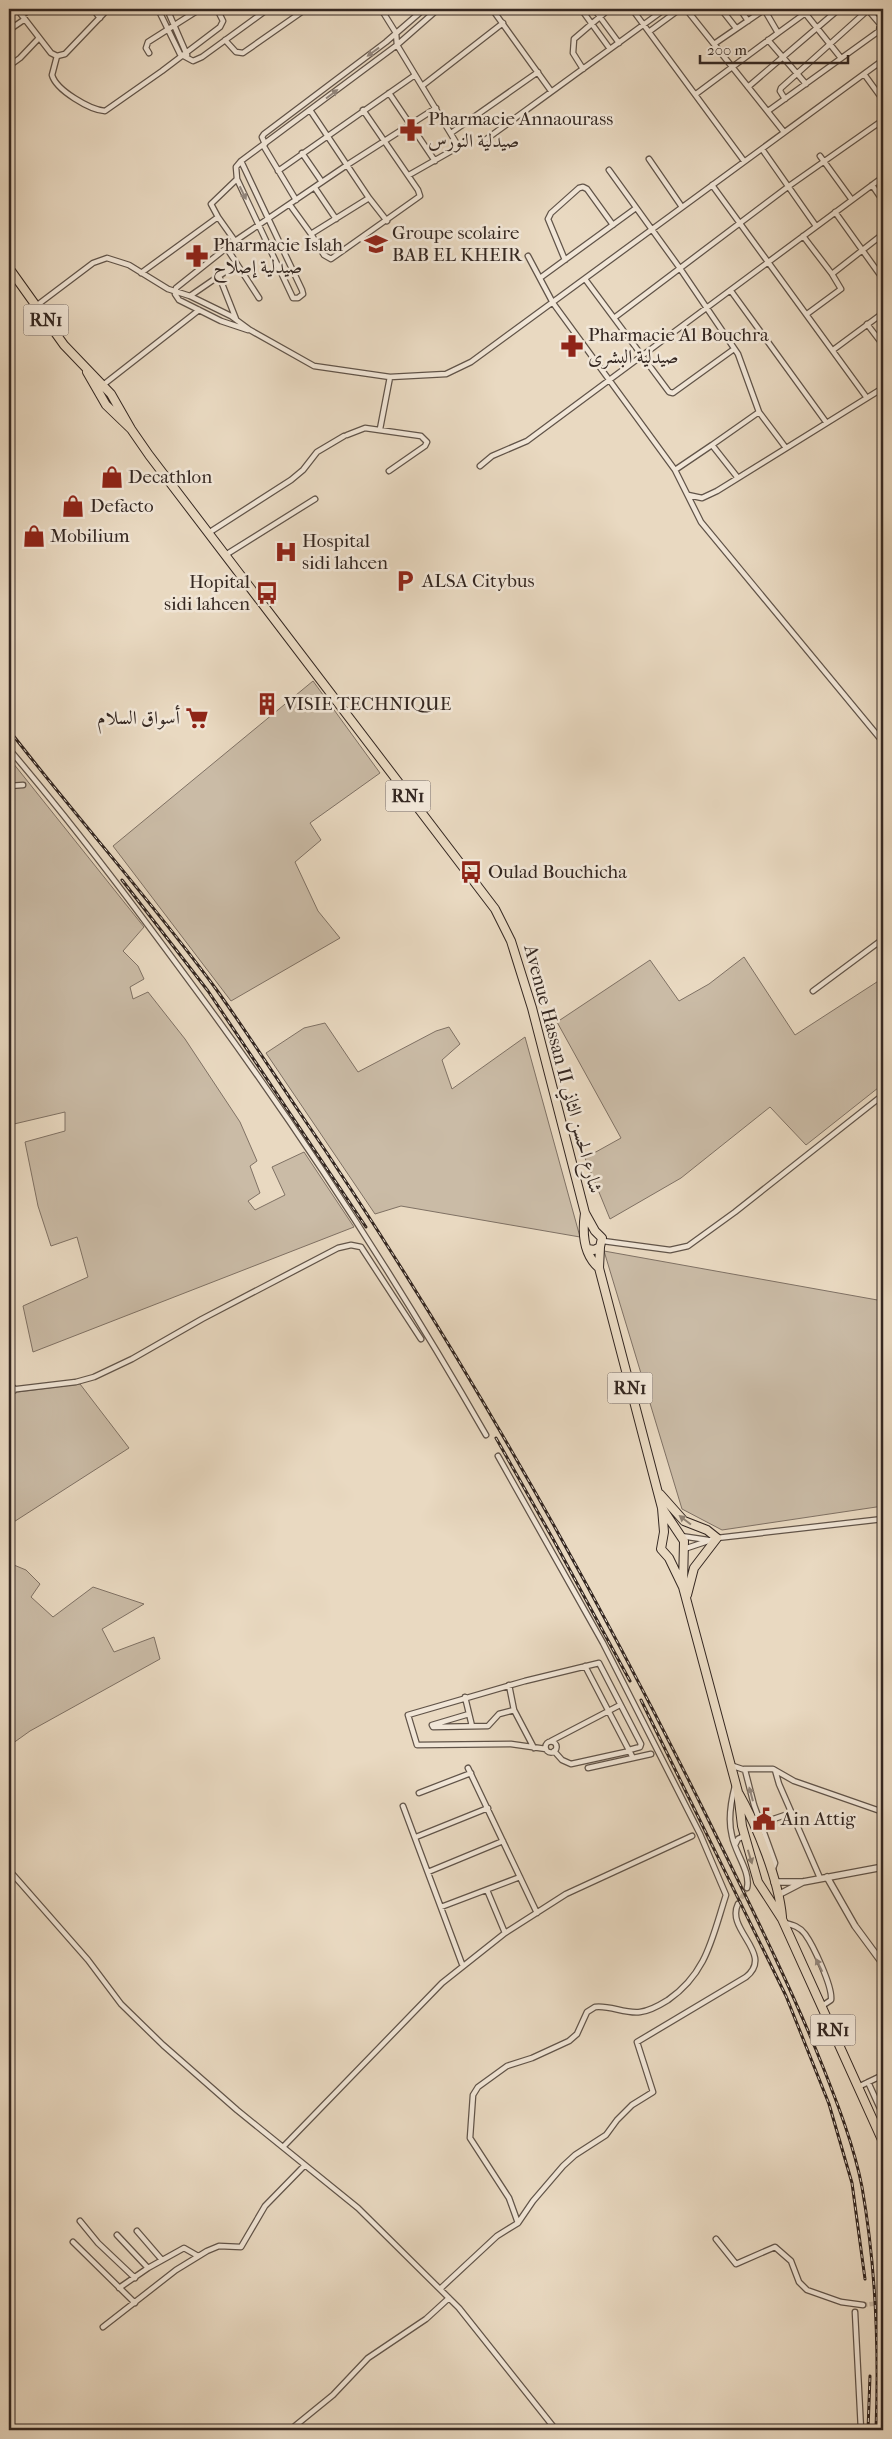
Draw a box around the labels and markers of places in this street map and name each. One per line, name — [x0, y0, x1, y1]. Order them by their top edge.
place label: Pharmacie Annaourass صيدلية النورس — [428, 108, 613, 153]
pharmacy icon: Pharmacie Annaourass صيدلية النورس — [398, 117, 424, 143]
place label: Groupe scolaire BAB EL KHEIR — [392, 222, 523, 266]
school or university icon: Groupe scolaire BAB EL KHEIR — [363, 231, 389, 257]
place label: Pharmacie Islah صيدلية إصلاح — [213, 234, 343, 284]
pharmacy icon: Pharmacie Islah صيدلية إصلاح — [184, 243, 210, 269]
place label: Pharmacie Al Bouchra صيدلية البشرى — [588, 324, 769, 369]
pharmacy icon: Pharmacie Al Bouchra صيدلية البشرى — [559, 333, 585, 359]
shop icon: Decathlon — [99, 464, 125, 490]
place label: Decathlon — [128, 466, 212, 488]
shop icon: Defacto — [60, 493, 86, 519]
place label: Defacto — [90, 495, 154, 517]
shop icon: Mobilium — [21, 523, 47, 549]
place label: Mobilium — [50, 525, 130, 547]
place label: Hospital sidi lahcen — [302, 530, 388, 574]
hospital icon: Hospital sidi lahcen — [273, 539, 299, 565]
parking icon: ALSA Citybus — [392, 568, 418, 594]
place label: ALSA Citybus — [421, 570, 535, 592]
place label: Hopital sidi lahcen — [164, 571, 250, 615]
bus stop icon: Hopital sidi lahcen — [254, 580, 280, 606]
building icon: VISIE TECHNIQUE — [254, 691, 280, 717]
place label: VISIE TECHNIQUE — [283, 693, 452, 715]
place label: أسواق السلام — [97, 705, 181, 734]
supermarket icon: أسواق السلام — [184, 705, 210, 731]
bus stop icon: Oulad Bouchicha — [458, 859, 484, 885]
place label: Oulad Bouchicha — [488, 861, 627, 883]
public building icon: Ain Attig — [751, 1806, 777, 1832]
place label: Ain Attig — [780, 1808, 856, 1830]

